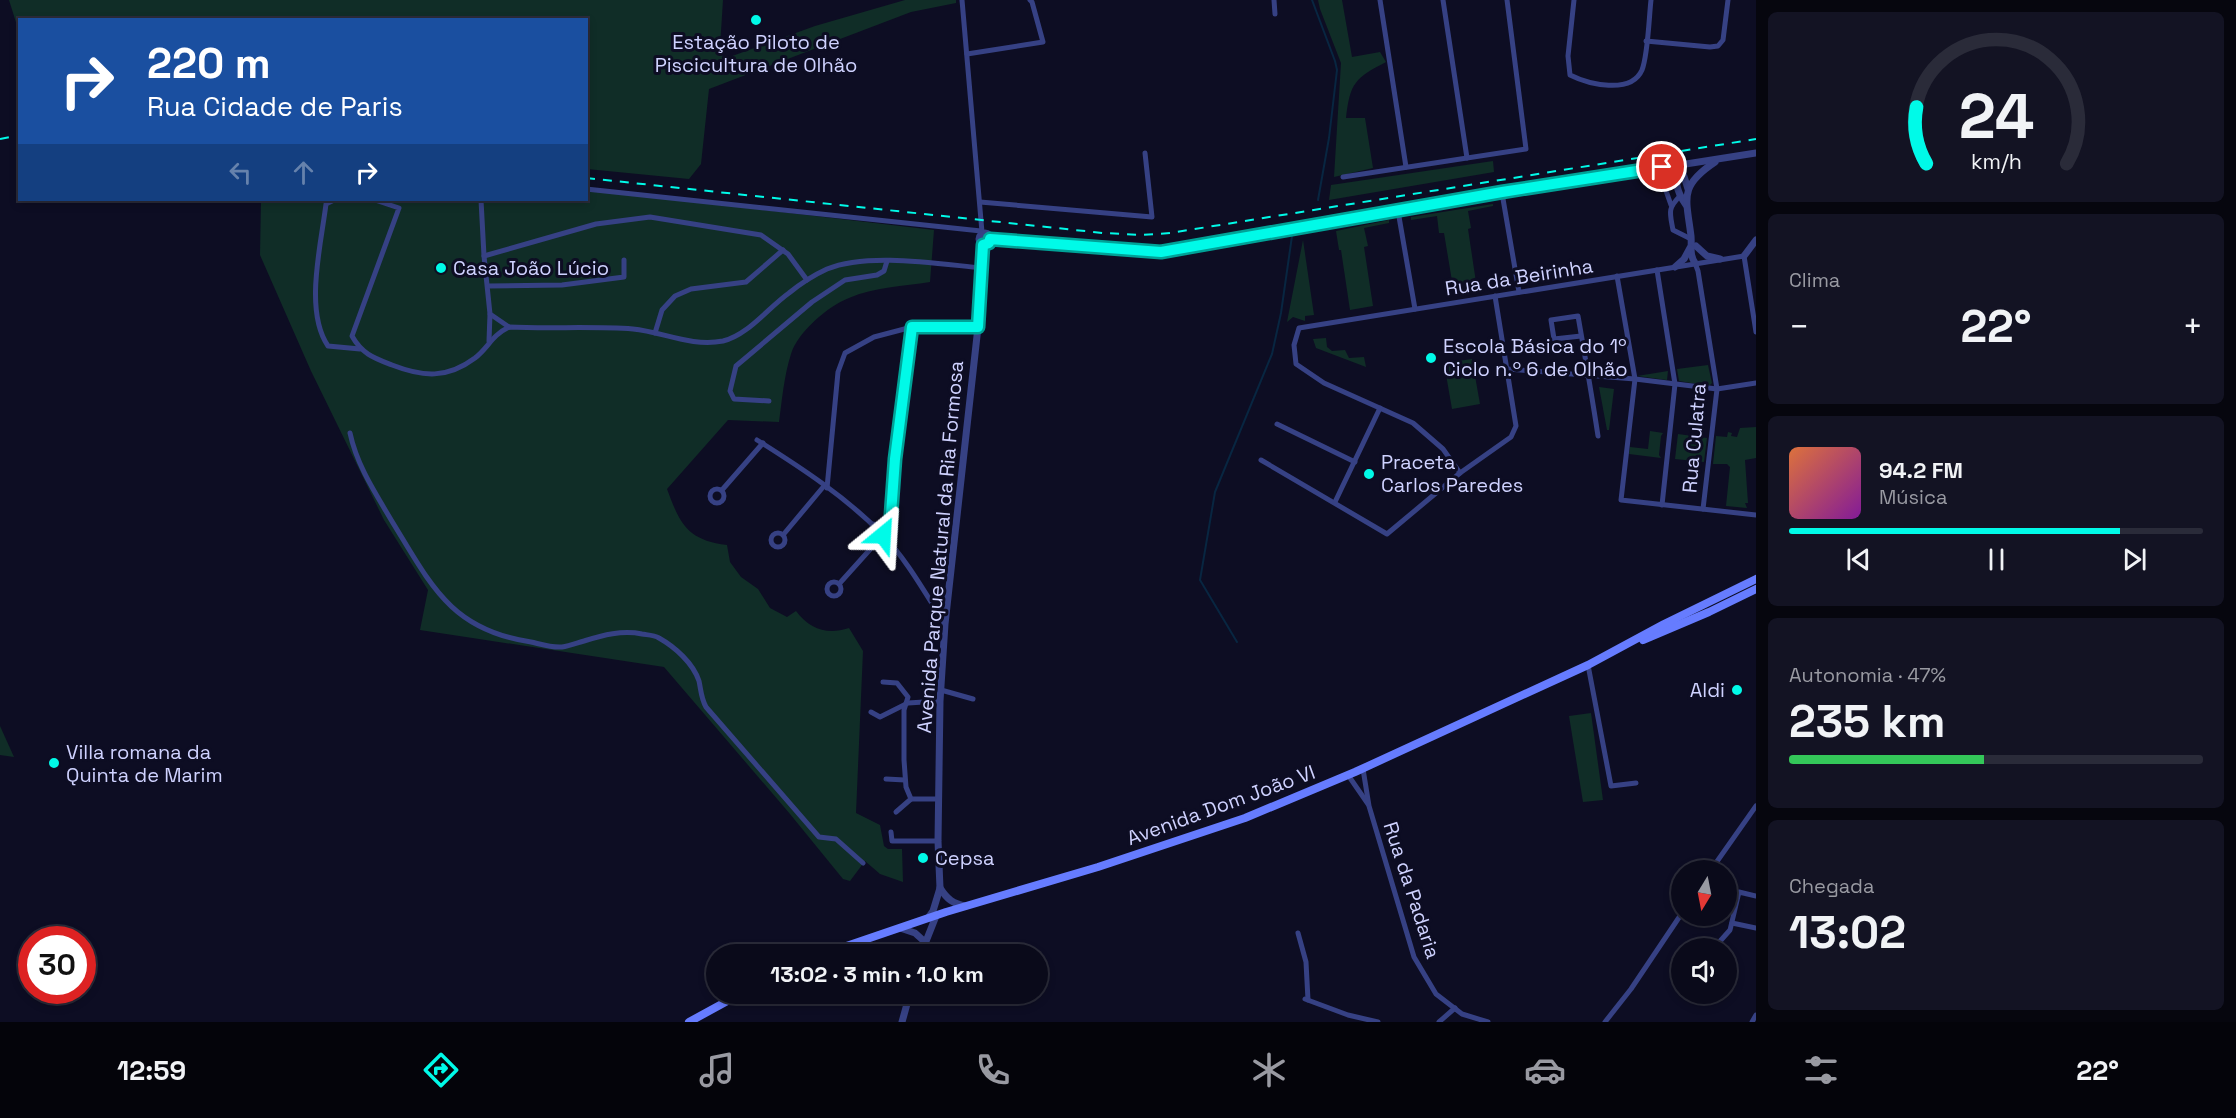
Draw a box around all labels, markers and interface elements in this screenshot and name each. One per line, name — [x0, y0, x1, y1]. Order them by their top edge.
marker: Estação Piloto de Piscicultura de Olhão — [749, 13, 763, 27]
place label: Estação Piloto de Piscicultura de Olhão — [655, 29, 857, 78]
text: 220 m — [147, 37, 271, 90]
icon: right — [48, 42, 126, 120]
text: 24 — [1958, 77, 2034, 156]
text: Rua Cidade de Paris — [147, 89, 403, 124]
pin — [1636, 141, 1687, 192]
text: km/h — [1970, 148, 2022, 175]
icon: arrive — [1645, 150, 1678, 183]
icon: left — [224, 156, 257, 189]
icon: ahead — [287, 156, 320, 189]
icon: right — [350, 156, 383, 189]
street label: Rua da Beirinha — [1443, 252, 1595, 302]
place label: Casa João Lúcio — [453, 255, 609, 281]
marker: Casa João Lúcio — [434, 261, 448, 275]
text: Clima — [1789, 267, 1840, 293]
text: 22° — [1960, 298, 2032, 355]
text: − — [1789, 306, 1809, 348]
text: + — [2183, 306, 2203, 348]
place label: Escola Básica do 1º Ciclo n.º 6 de Olhão — [1443, 333, 1628, 382]
marker: Escola Básica do 1º Ciclo n.º 6 de Olhão — [1424, 351, 1438, 365]
street label: Avenida Parque Natural da Ria Formosa — [911, 360, 969, 734]
street label: Rua Culatra — [1676, 382, 1712, 494]
place label: Praceta Carlos Paredes — [1381, 449, 1523, 498]
text: 94.2 FM — [1879, 456, 1963, 484]
marker: Praceta Carlos Paredes — [1362, 467, 1376, 481]
text: Música — [1879, 484, 1947, 510]
position arrow — [851, 503, 915, 567]
icon: previous — [1842, 543, 1875, 576]
icon: pause — [1980, 543, 2013, 576]
icon: next — [2118, 543, 2151, 576]
text: Autonomia · 47% — [1789, 662, 1946, 688]
place label: Aldi — [1690, 677, 1725, 703]
marker: Aldi — [1730, 683, 1744, 697]
text: 235 km — [1789, 693, 1945, 750]
place label: Villa romana da Quinta de Marim — [66, 739, 223, 788]
marker: Villa romana da Quinta de Marim — [47, 756, 61, 770]
street label: Avenida Dom João VI — [1123, 759, 1319, 851]
street label: Rua da Padaria — [1378, 818, 1446, 962]
place label: Cepsa — [935, 845, 995, 871]
marker: Cepsa — [916, 851, 930, 865]
north arrow — [1671, 860, 1737, 926]
map controls — [1671, 860, 1737, 1004]
text: Chegada — [1789, 873, 1874, 899]
text: 13:02 — [1789, 904, 1906, 961]
speed limit sign: 30 — [18, 926, 96, 1004]
button: sound — [1671, 938, 1737, 1004]
text: 13:02 · 3 min · 1.0 km — [770, 960, 984, 988]
icon: directions — [420, 1049, 462, 1091]
icon: music — [696, 1049, 738, 1091]
icon: phone — [972, 1049, 1014, 1091]
icon: climate — [1248, 1049, 1290, 1091]
icon: car — [1524, 1049, 1566, 1091]
icon: filters — [1800, 1049, 1842, 1091]
text: 12:59 — [117, 1053, 186, 1088]
text: 22° — [2076, 1053, 2119, 1088]

